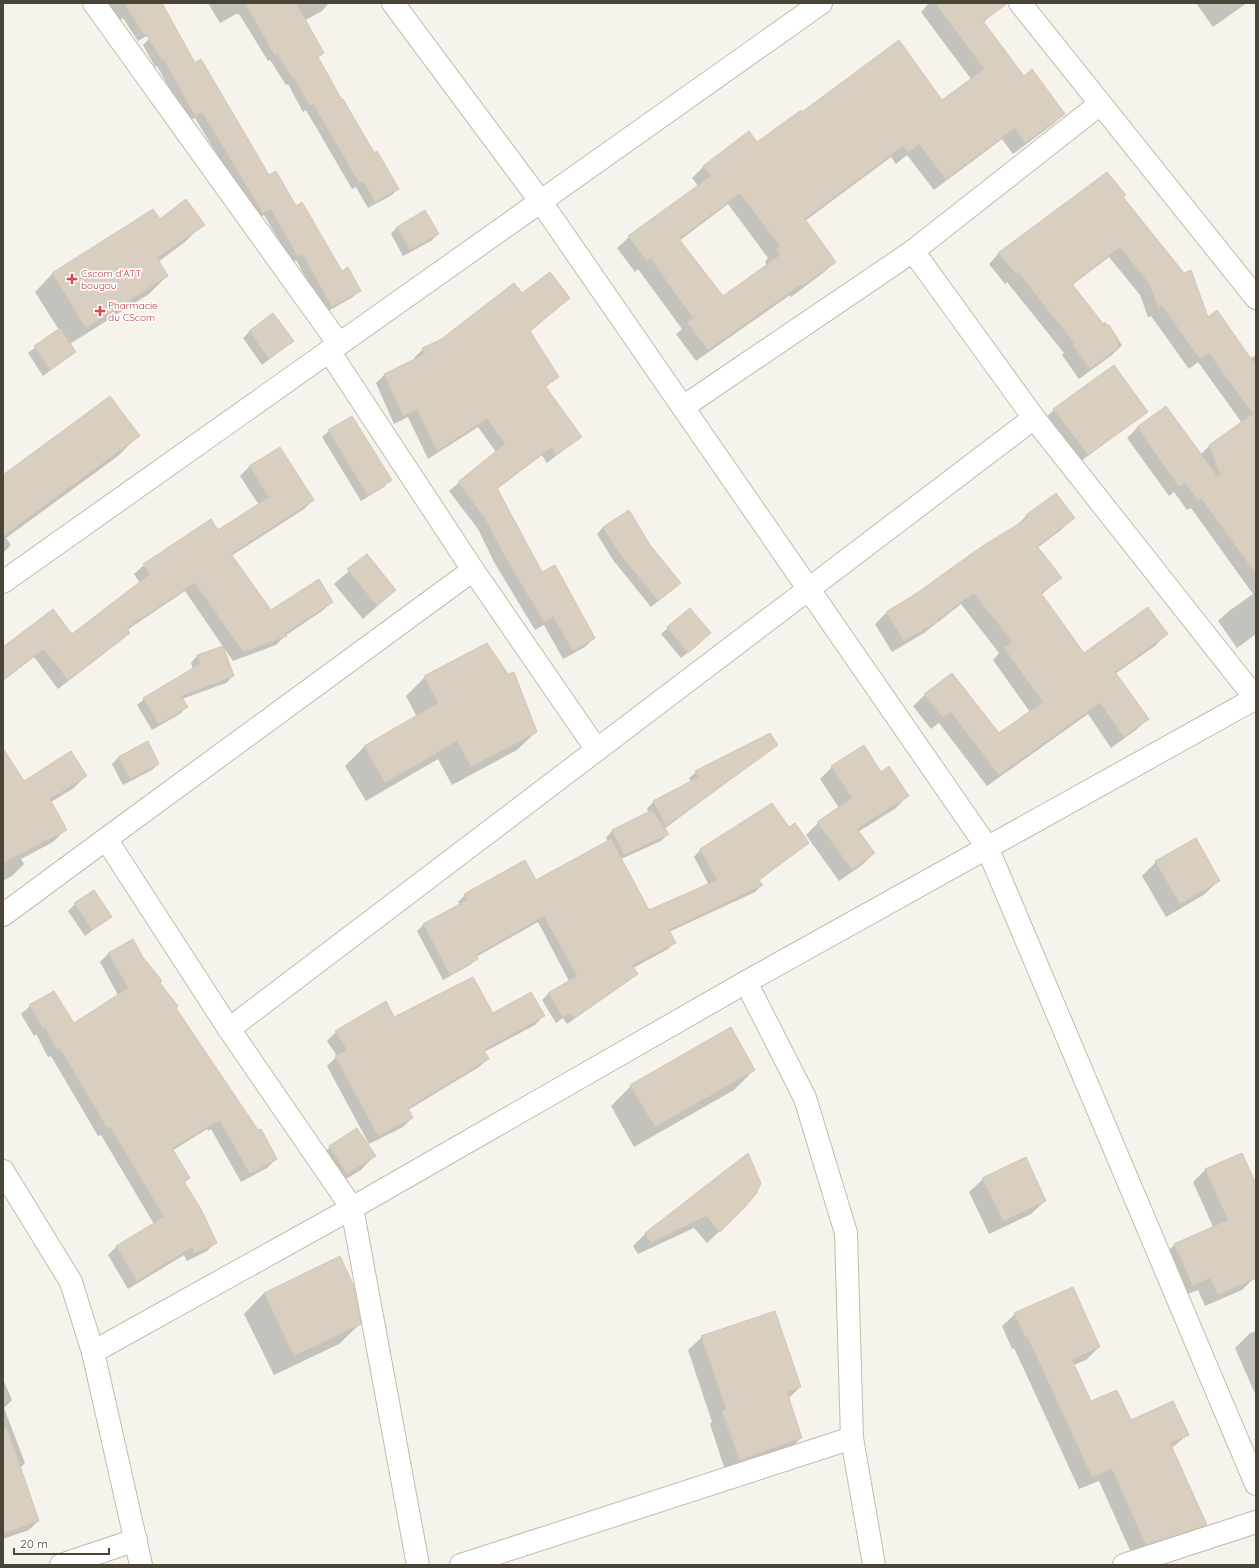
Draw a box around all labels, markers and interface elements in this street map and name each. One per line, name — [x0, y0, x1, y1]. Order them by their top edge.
place label: Cscom d'ATT bougou — [81, 267, 142, 292]
marker: Cscom d'ATT bougou — [66, 273, 78, 285]
place label: Pharmacie du CScom — [108, 299, 158, 324]
marker: Pharmacie du CScom — [95, 306, 105, 316]
scale bar — [14, 1530, 109, 1556]
text: 20 m — [20, 1536, 48, 1551]

